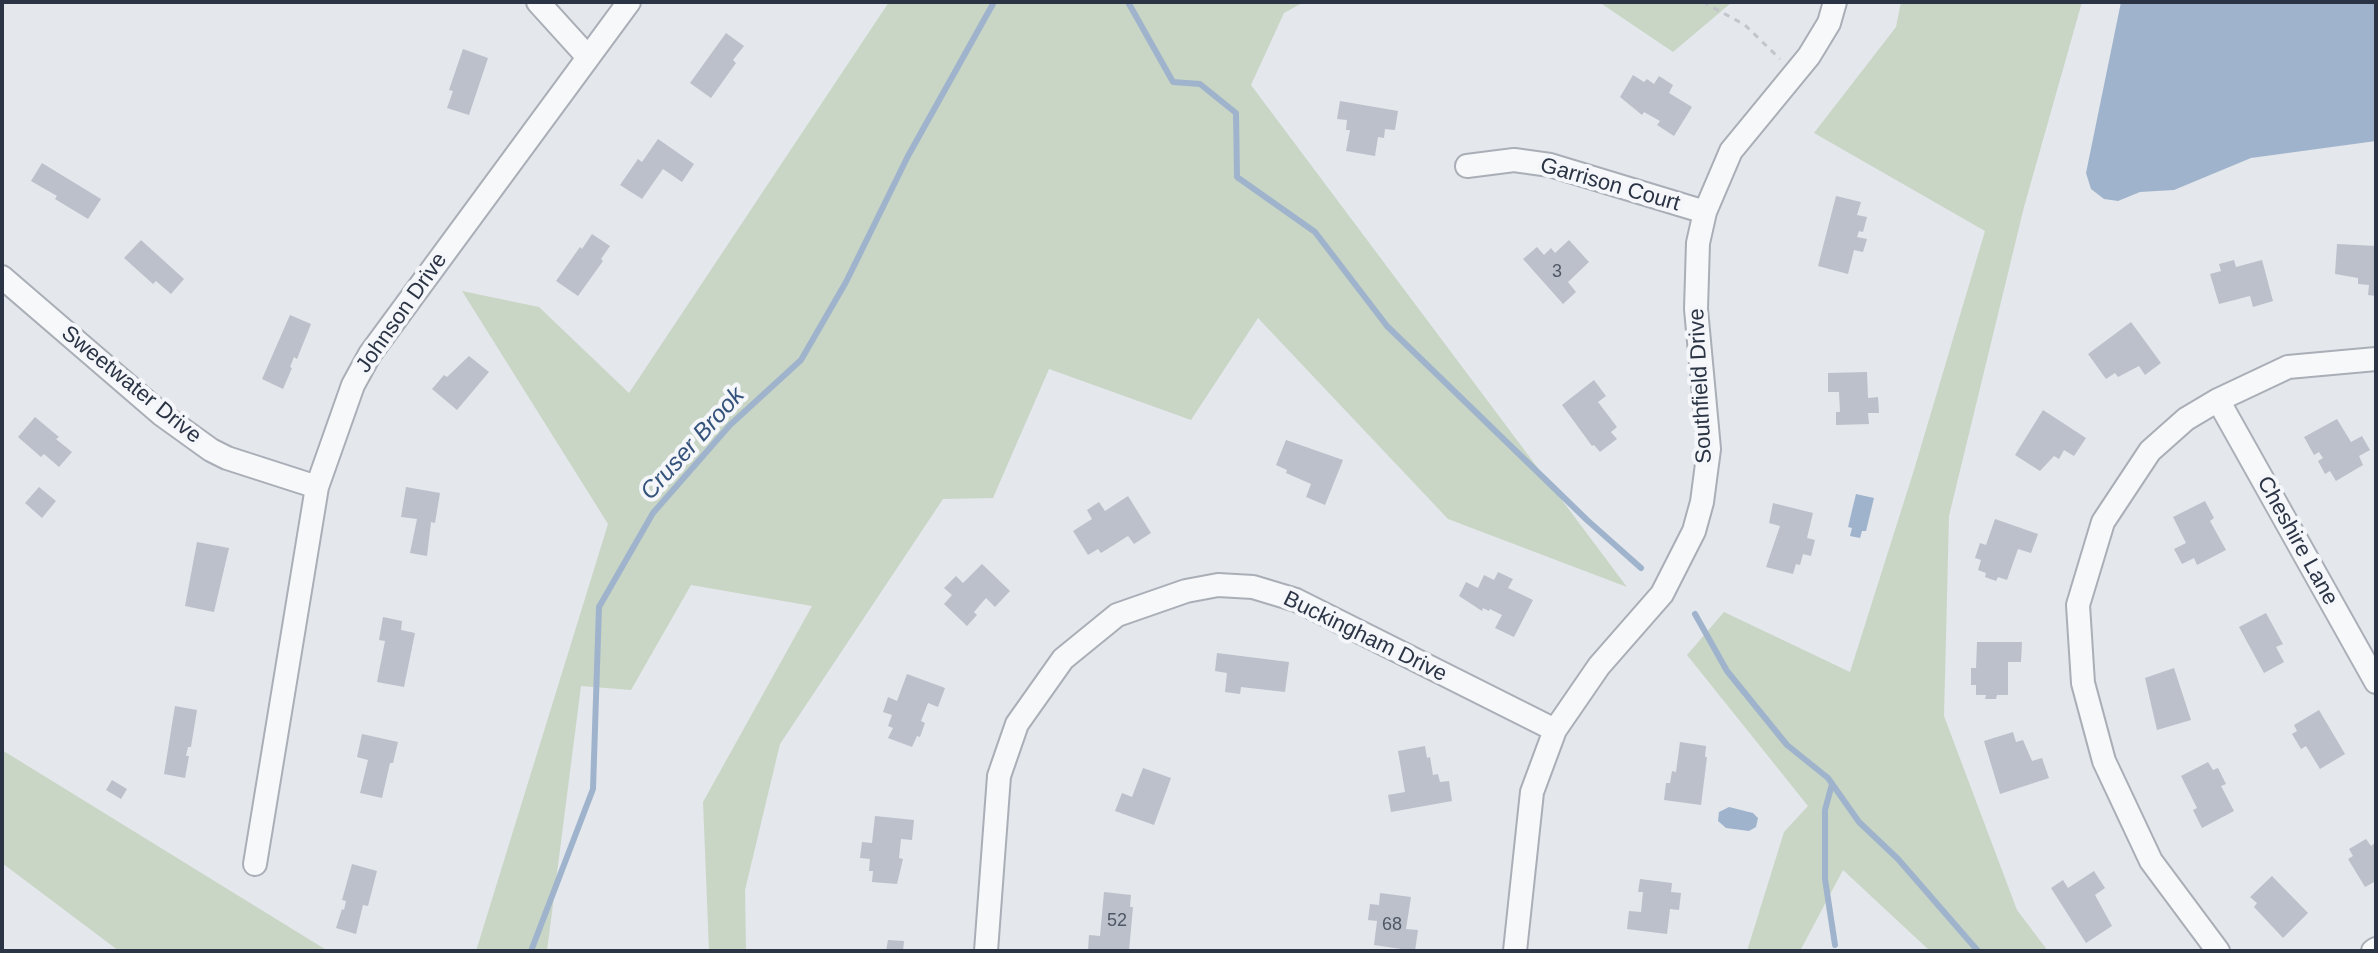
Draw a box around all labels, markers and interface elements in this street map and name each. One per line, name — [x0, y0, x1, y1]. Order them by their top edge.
street label: Garrison Court — [1537, 152, 1683, 218]
street label: Johnson Drive — [351, 248, 453, 378]
house number: 3 — [1552, 261, 1562, 283]
street label: Southfield Drive — [1684, 308, 1718, 464]
street label: Sweetwater Drive — [56, 320, 206, 450]
water label: Cruser Brook — [635, 382, 751, 506]
street label: Cheshire Lane — [2251, 472, 2343, 610]
street label: Buckingham Drive — [1279, 586, 1451, 688]
house number: 52 — [1107, 910, 1127, 932]
house number: 68 — [1382, 914, 1402, 936]

